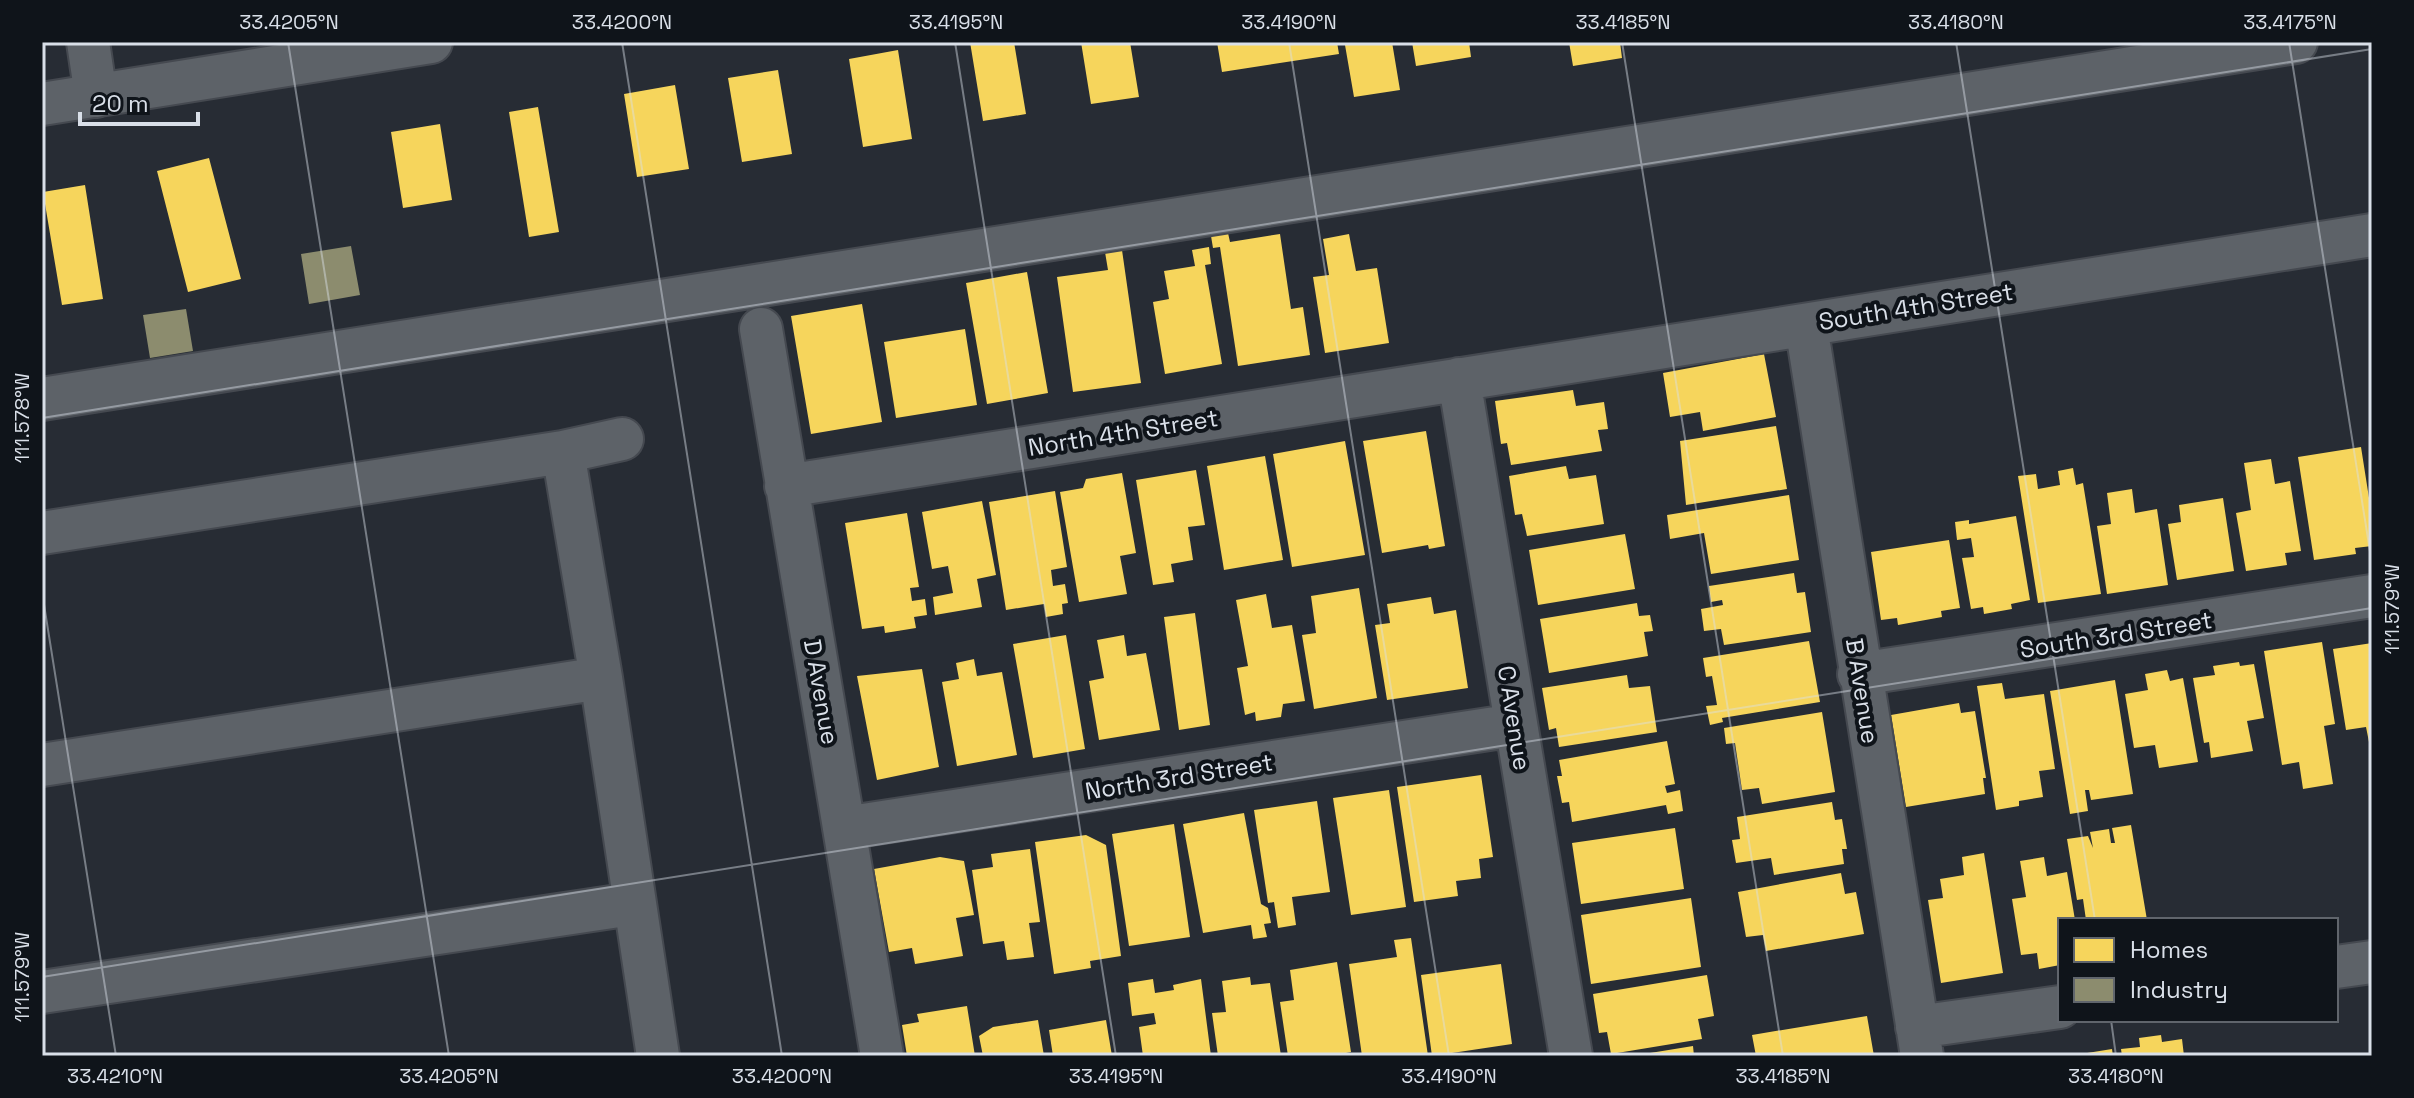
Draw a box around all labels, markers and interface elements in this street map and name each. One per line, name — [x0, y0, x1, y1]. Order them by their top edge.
text: 33.4205°N — [239, 9, 339, 35]
text: 33.4200°N — [572, 9, 672, 35]
text: 33.4195°N — [909, 9, 1003, 35]
text: 33.4190°N — [1241, 9, 1337, 35]
text: 33.4185°N — [1576, 9, 1670, 35]
text: 33.4180°N — [1908, 9, 2004, 35]
text: 33.4175°N — [2243, 9, 2337, 35]
scale bar — [80, 76, 198, 126]
text: 20 m — [92, 88, 149, 119]
street label: South 4th Street — [1816, 276, 2015, 337]
text: 111.578°W — [9, 373, 35, 463]
street label: North 4th Street — [1026, 402, 1220, 463]
text: 111.579°W — [2379, 564, 2405, 654]
street label: South 3rd Street — [2018, 604, 2214, 665]
street label: B Avenue — [1839, 636, 1886, 746]
street label: D Avenue — [797, 637, 846, 747]
street label: C Avenue — [1491, 663, 1538, 773]
street label: North 3rd Street — [1083, 746, 1275, 807]
legend — [2058, 918, 2338, 1022]
text: 111.579°W — [9, 932, 35, 1022]
text: Homes — [2130, 934, 2208, 965]
text: Industry — [2130, 974, 2228, 1005]
text: 33.4210°N — [67, 1063, 163, 1089]
text: 33.4205°N — [399, 1063, 499, 1089]
text: 33.4200°N — [732, 1063, 832, 1089]
text: 33.4195°N — [1069, 1063, 1163, 1089]
text: 33.4190°N — [1401, 1063, 1497, 1089]
text: 33.4185°N — [1736, 1063, 1830, 1089]
text: 33.4180°N — [2068, 1063, 2164, 1089]

